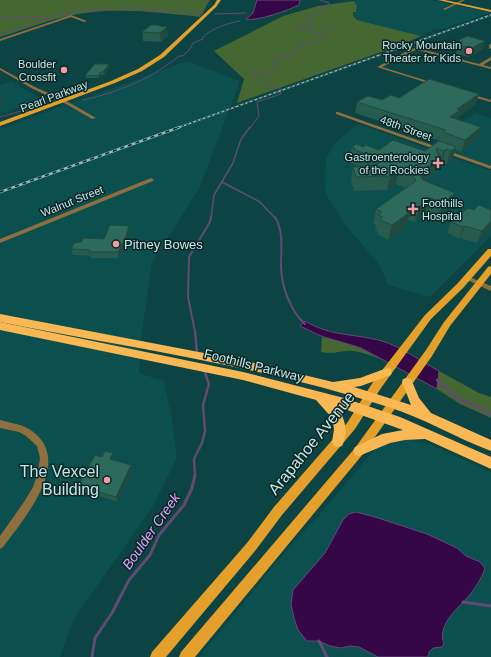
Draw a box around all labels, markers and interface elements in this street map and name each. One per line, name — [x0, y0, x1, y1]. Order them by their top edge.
place label: Rocky Mountain Theater for Kids — [382, 39, 461, 64]
marker: Rocky Mountain Theater for Kids — [464, 46, 474, 56]
place label: Boulder Crossfit — [18, 58, 56, 83]
marker: Boulder Crossfit — [59, 65, 69, 75]
street label: Pearl Parkway — [19, 78, 90, 114]
street label: 48th Street — [379, 113, 433, 143]
place label: Gastroenterology of the Rockies — [345, 151, 429, 176]
marker: Gastroenterology of the Rockies — [432, 157, 444, 169]
street label: Walnut Street — [39, 183, 105, 219]
place label: Foothills Hospital — [422, 197, 463, 222]
marker: Foothills Hospital — [407, 203, 419, 215]
place label: Pitney Bowes — [124, 237, 203, 252]
marker: Pitney Bowes — [111, 239, 121, 249]
street label: Foothills Parkway — [203, 346, 306, 385]
street label: Arapahoe Avenue — [265, 389, 358, 498]
place label: The Vexcel Building — [20, 463, 99, 498]
marker: The Vexcel Building — [102, 475, 112, 485]
water label: Boulder Creek — [119, 489, 184, 572]

